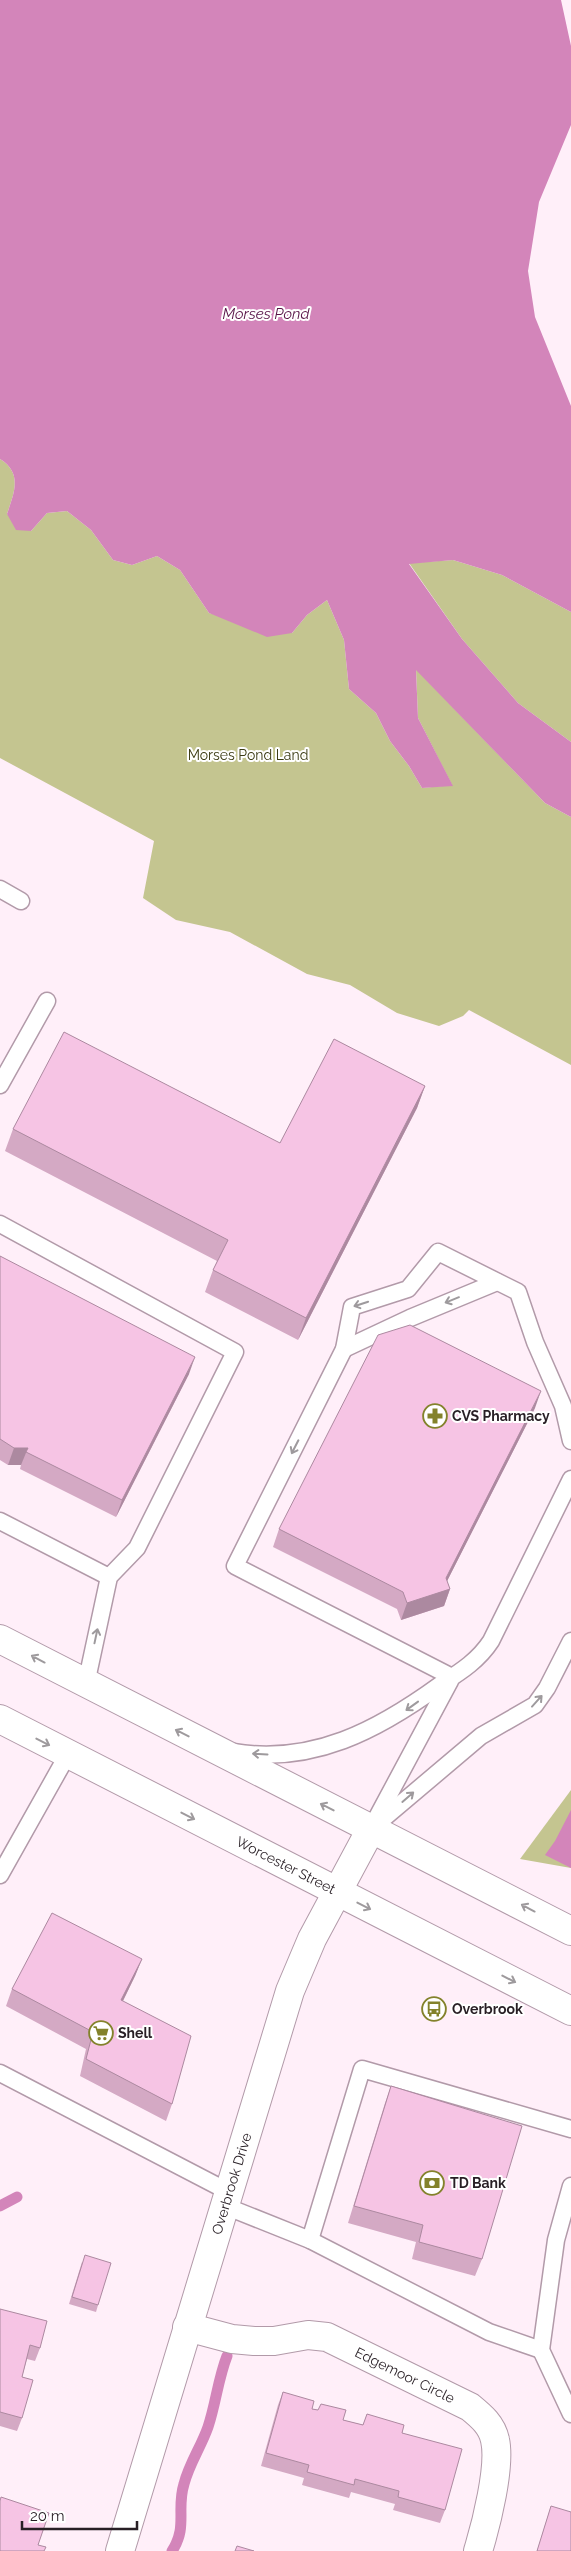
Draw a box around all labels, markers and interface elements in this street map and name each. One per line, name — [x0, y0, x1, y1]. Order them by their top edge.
water label: Morses Pond — [223, 305, 310, 323]
park label: Morses Pond Land — [188, 747, 308, 763]
one-way arrow — [445, 1296, 460, 1306]
one-way arrow — [354, 1300, 370, 1309]
pharmacy icon: CVS Pharmacy — [422, 1403, 448, 1429]
place label: CVS Pharmacy — [452, 1408, 550, 1424]
one-way arrow — [289, 1439, 299, 1454]
one-way arrow — [92, 1628, 101, 1644]
one-way arrow — [31, 1654, 46, 1663]
one-way arrow — [532, 1695, 543, 1708]
one-way arrow — [406, 1700, 419, 1711]
one-way arrow — [175, 1728, 190, 1738]
one-way arrow — [35, 1738, 50, 1747]
one-way arrow — [252, 1750, 268, 1759]
one-way arrow — [401, 1792, 414, 1803]
one-way arrow — [320, 1802, 335, 1811]
one-way arrow — [180, 1811, 195, 1821]
street label: Worcester Street — [234, 1833, 338, 1897]
one-way arrow — [356, 1902, 371, 1911]
one-way arrow — [521, 1903, 536, 1912]
one-way arrow — [501, 1974, 516, 1984]
bus stop icon: Overbrook — [421, 1996, 447, 2022]
place label: Overbrook — [452, 2001, 523, 2017]
supermarket icon: Shell — [88, 2020, 114, 2046]
place label: Shell — [118, 2025, 153, 2041]
street label: Overbrook Drive — [209, 2131, 255, 2236]
bank icon: TD Bank — [419, 2170, 445, 2196]
place label: TD Bank — [450, 2175, 506, 2191]
street label: Edgemoor Circle — [353, 2344, 457, 2406]
scale bar — [22, 2498, 138, 2530]
text: 20 m — [30, 2507, 65, 2525]

